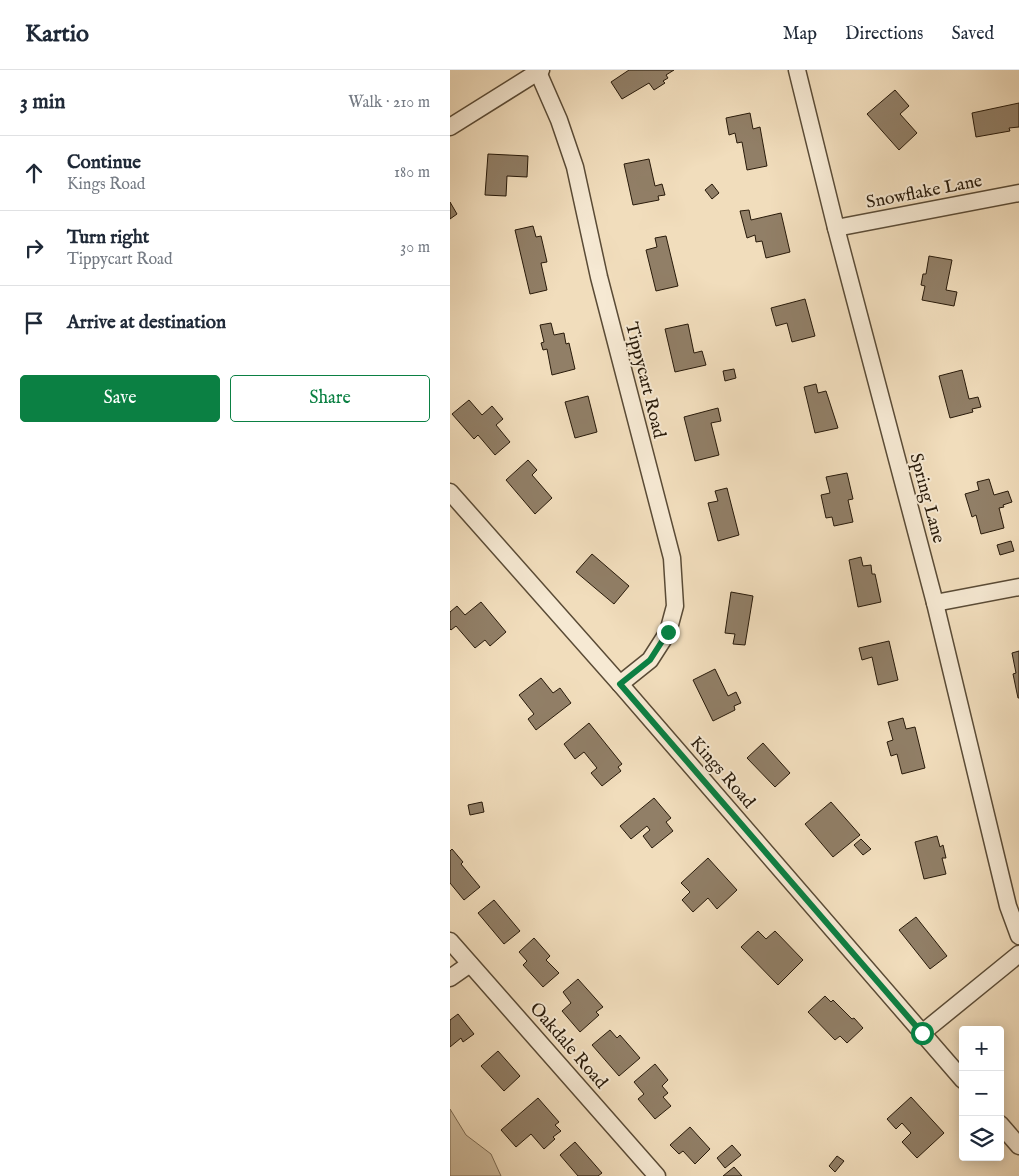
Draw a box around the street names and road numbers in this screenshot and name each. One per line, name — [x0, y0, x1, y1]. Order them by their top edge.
street label: Snowflake Lane — [864, 170, 984, 215]
street label: Tippycart Road — [619, 320, 670, 441]
street label: Spring Lane — [904, 451, 950, 546]
street label: Kings Road — [684, 732, 760, 814]
street label: Oakdale Road — [524, 998, 612, 1094]

